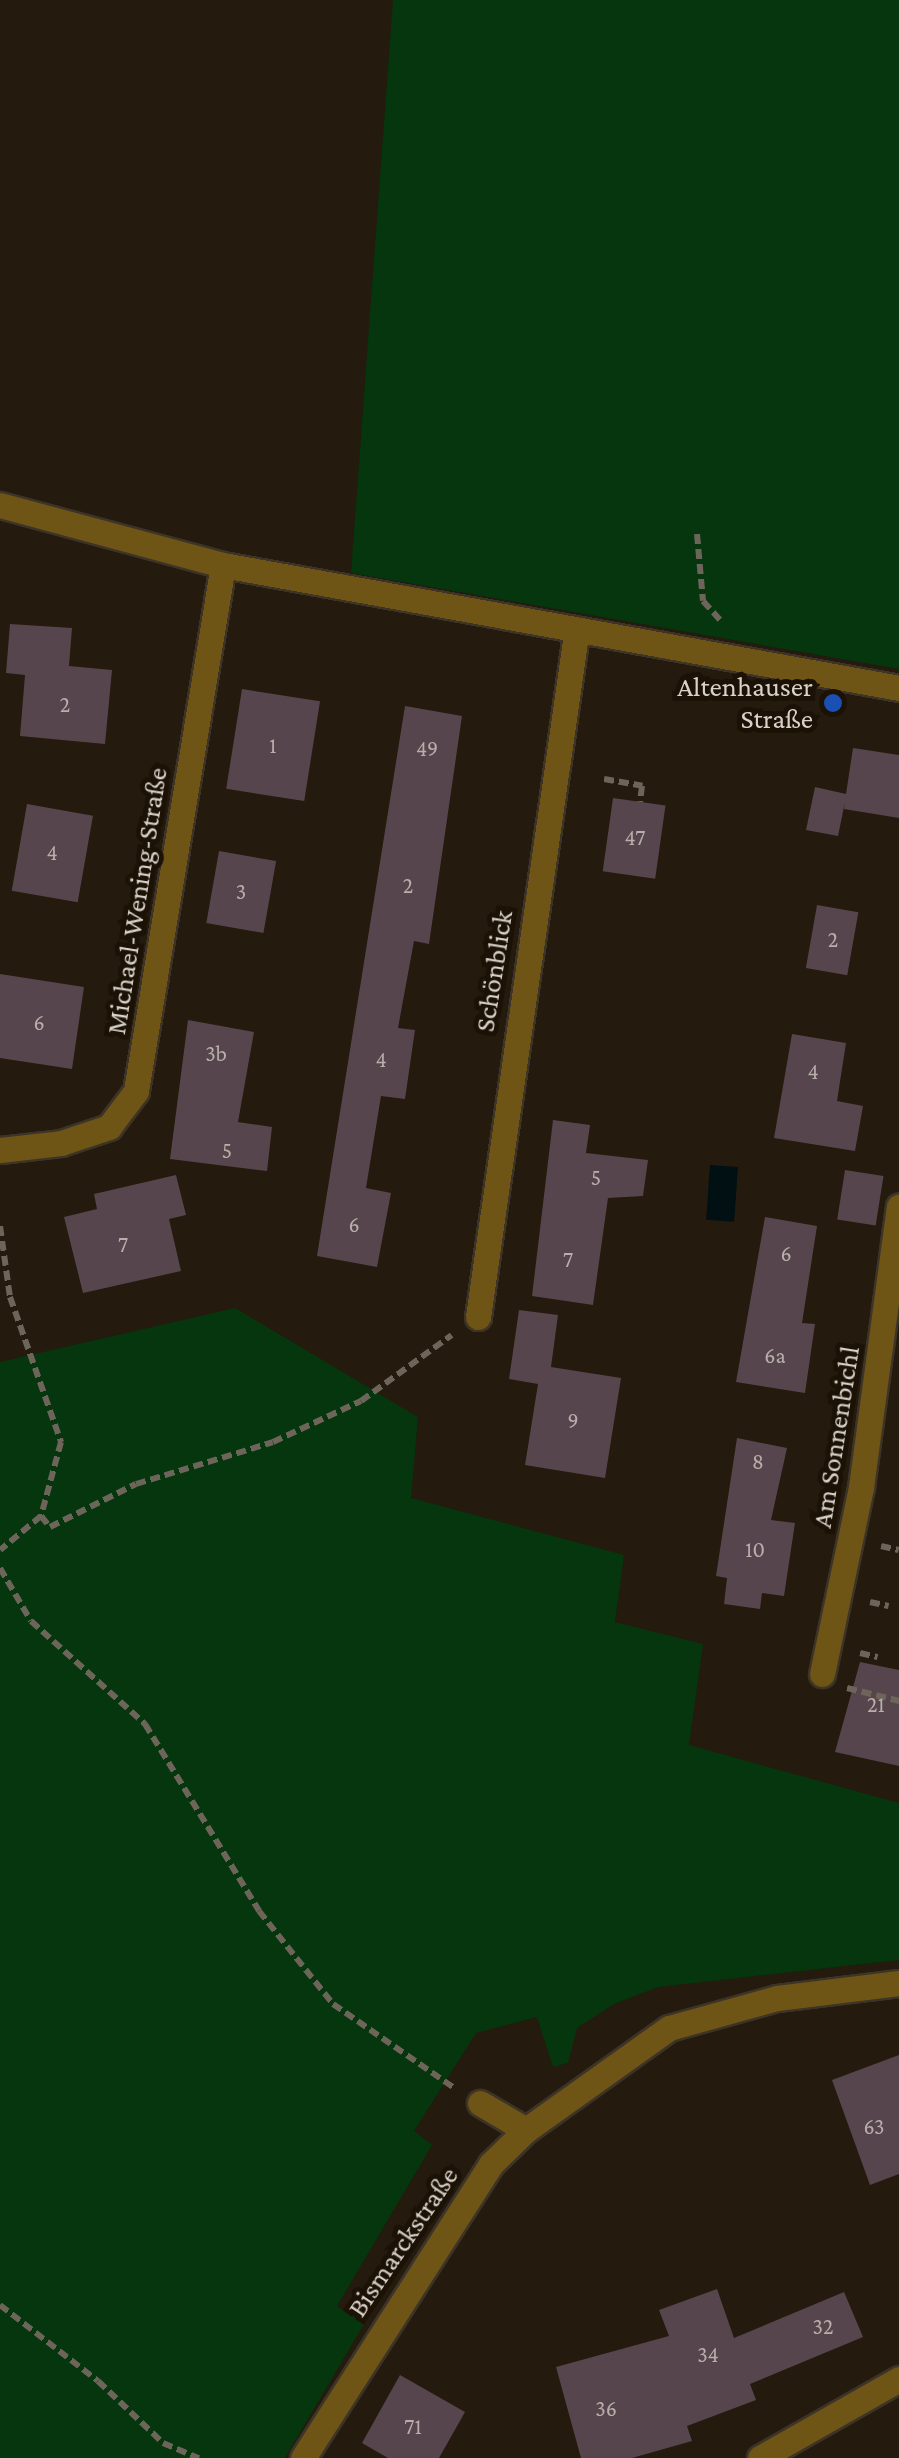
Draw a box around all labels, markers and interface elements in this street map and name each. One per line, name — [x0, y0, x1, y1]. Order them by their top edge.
place label: Altenhauser Straße — [677, 670, 813, 736]
house number: 2 — [60, 692, 70, 718]
marker: Altenhauser Straße — [822, 692, 844, 714]
house number: 1 — [269, 733, 277, 759]
house number: 49 — [416, 736, 438, 762]
street label: Michael-Wening-Straße — [99, 765, 175, 1037]
house number: 47 — [625, 825, 645, 851]
house number: 4 — [46, 840, 58, 866]
house number: 2 — [403, 873, 413, 899]
house number: 3 — [236, 879, 246, 905]
street label: Schönblick — [468, 908, 520, 1034]
house number: 2 — [828, 927, 838, 953]
house number: 6 — [33, 1010, 45, 1036]
house number: 3b — [205, 1041, 227, 1067]
house number: 4 — [375, 1047, 387, 1073]
house number: 4 — [807, 1059, 819, 1085]
house number: 5 — [222, 1138, 232, 1164]
house number: 5 — [591, 1165, 601, 1191]
house number: 6 — [348, 1212, 360, 1238]
house number: 7 — [118, 1232, 128, 1258]
house number: 6 — [780, 1241, 792, 1267]
house number: 7 — [563, 1247, 573, 1273]
house number: 6a — [764, 1343, 786, 1369]
street label: Am Sonnenbichl — [805, 1344, 867, 1530]
house number: 9 — [567, 1408, 579, 1434]
house number: 8 — [752, 1449, 764, 1475]
house number: 10 — [745, 1537, 765, 1563]
house number: 21 — [867, 1692, 885, 1718]
house number: 63 — [864, 2114, 884, 2140]
street label: Bismarckstraße — [341, 2161, 465, 2323]
house number: 32 — [813, 2314, 833, 2340]
house number: 34 — [697, 2342, 719, 2368]
house number: 36 — [595, 2396, 617, 2422]
house number: 71 — [404, 2414, 422, 2440]

